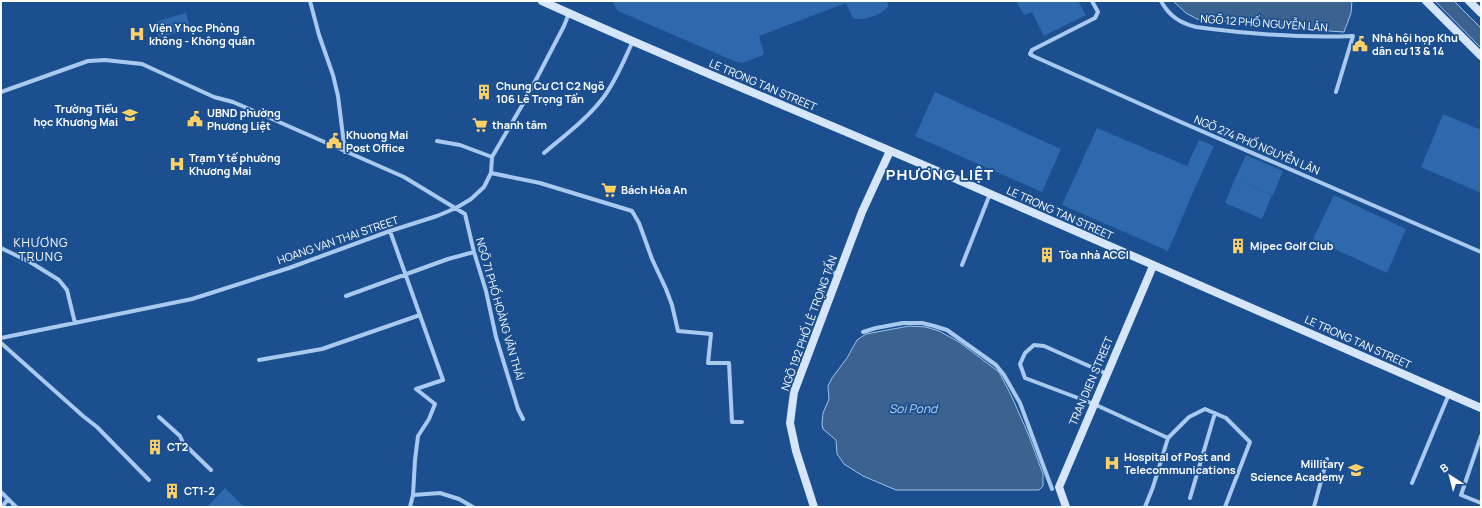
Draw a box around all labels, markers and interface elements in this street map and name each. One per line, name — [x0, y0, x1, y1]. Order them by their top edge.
street label: NGÕ 12 PHỐ NGUYỄN LÂN — [1200, 11, 1328, 34]
place label: Viện Y học Phòng không - Không quân — [149, 20, 255, 48]
hospital icon: Viện Y học Phòng không - Không quân — [128, 25, 146, 43]
place label: Nhà hội họp Khu dân cư 13 & 14 — [1372, 30, 1458, 58]
public building icon: Nhà hội họp Khu dân cư 13 & 14 — [1351, 35, 1369, 53]
street label: LE TRONG TAN STREET — [707, 55, 820, 114]
place label: Chung Cư C1 C2 Ngõ 106 Lê Trọng Tấn — [496, 78, 605, 106]
building icon: Chung Cư C1 C2 Ngõ 106 Lê Trọng Tấn — [475, 83, 493, 101]
place label: Trường Tiểu học Khương Mai — [33, 101, 118, 129]
place label: UBND phường Phương Liệt — [207, 105, 281, 133]
school or university icon: Trường Tiểu học Khương Mai — [121, 106, 139, 124]
public building icon: UBND phường Phương Liệt — [186, 110, 204, 128]
street label: NGÕ 274 PHỐ NGUYỄN LÂN — [1192, 111, 1322, 178]
supermarket icon: thanh tâm — [471, 116, 489, 134]
place label: thanh tâm — [492, 117, 547, 132]
place label: Khuong Mai Post Office — [346, 127, 408, 155]
public building icon: Khuong Mai Post Office — [325, 132, 343, 150]
place label: Trạm Y tế phường Khương Mai — [189, 150, 281, 178]
hospital icon: Trạm Y tế phường Khương Mai — [168, 155, 186, 173]
district label: PHƯƠNG LIỆT — [886, 164, 994, 185]
supermarket icon: Bách Hóa An — [600, 181, 618, 199]
place label: Bách Hóa An — [621, 182, 687, 197]
street label: LE TRONG TAN STREET — [1004, 182, 1116, 243]
street label: HOANG VAN THAI STREET — [275, 212, 401, 267]
district label: KHƯƠNG TRUNG — [13, 234, 69, 265]
street label: NGÕ 71 PHỐ HOÀNG VĂN THÁI — [473, 236, 528, 382]
building icon: Mipec Golf Club — [1229, 237, 1247, 255]
place label: Mipec Golf Club — [1250, 238, 1334, 253]
building icon: Tòa nhà ACCI — [1038, 246, 1056, 264]
place label: Tòa nhà ACCI — [1059, 247, 1129, 262]
street label: NGÕ 192 PHỐ LÊ TRỌNG TẤN — [777, 253, 840, 393]
street label: LE TRONG TAN STREET — [1302, 311, 1414, 372]
street label: TRAN DIEN STREET — [1065, 334, 1116, 428]
water label: Soi Pond — [889, 400, 939, 417]
building icon: CT2 — [146, 438, 164, 456]
place label: CT2 — [167, 439, 188, 454]
place label: Hospital of Post and Telecommunications — [1124, 449, 1236, 477]
hospital icon: Hospital of Post and Telecommunications — [1103, 454, 1121, 472]
place label: Millitary Science Academy — [1250, 456, 1345, 484]
north arrow — [1430, 456, 1470, 496]
text: B — [1437, 459, 1451, 476]
school or university icon: Millitary Science Academy — [1347, 461, 1365, 479]
building icon: CT1-2 — [163, 482, 181, 500]
place label: CT1-2 — [184, 483, 215, 498]

